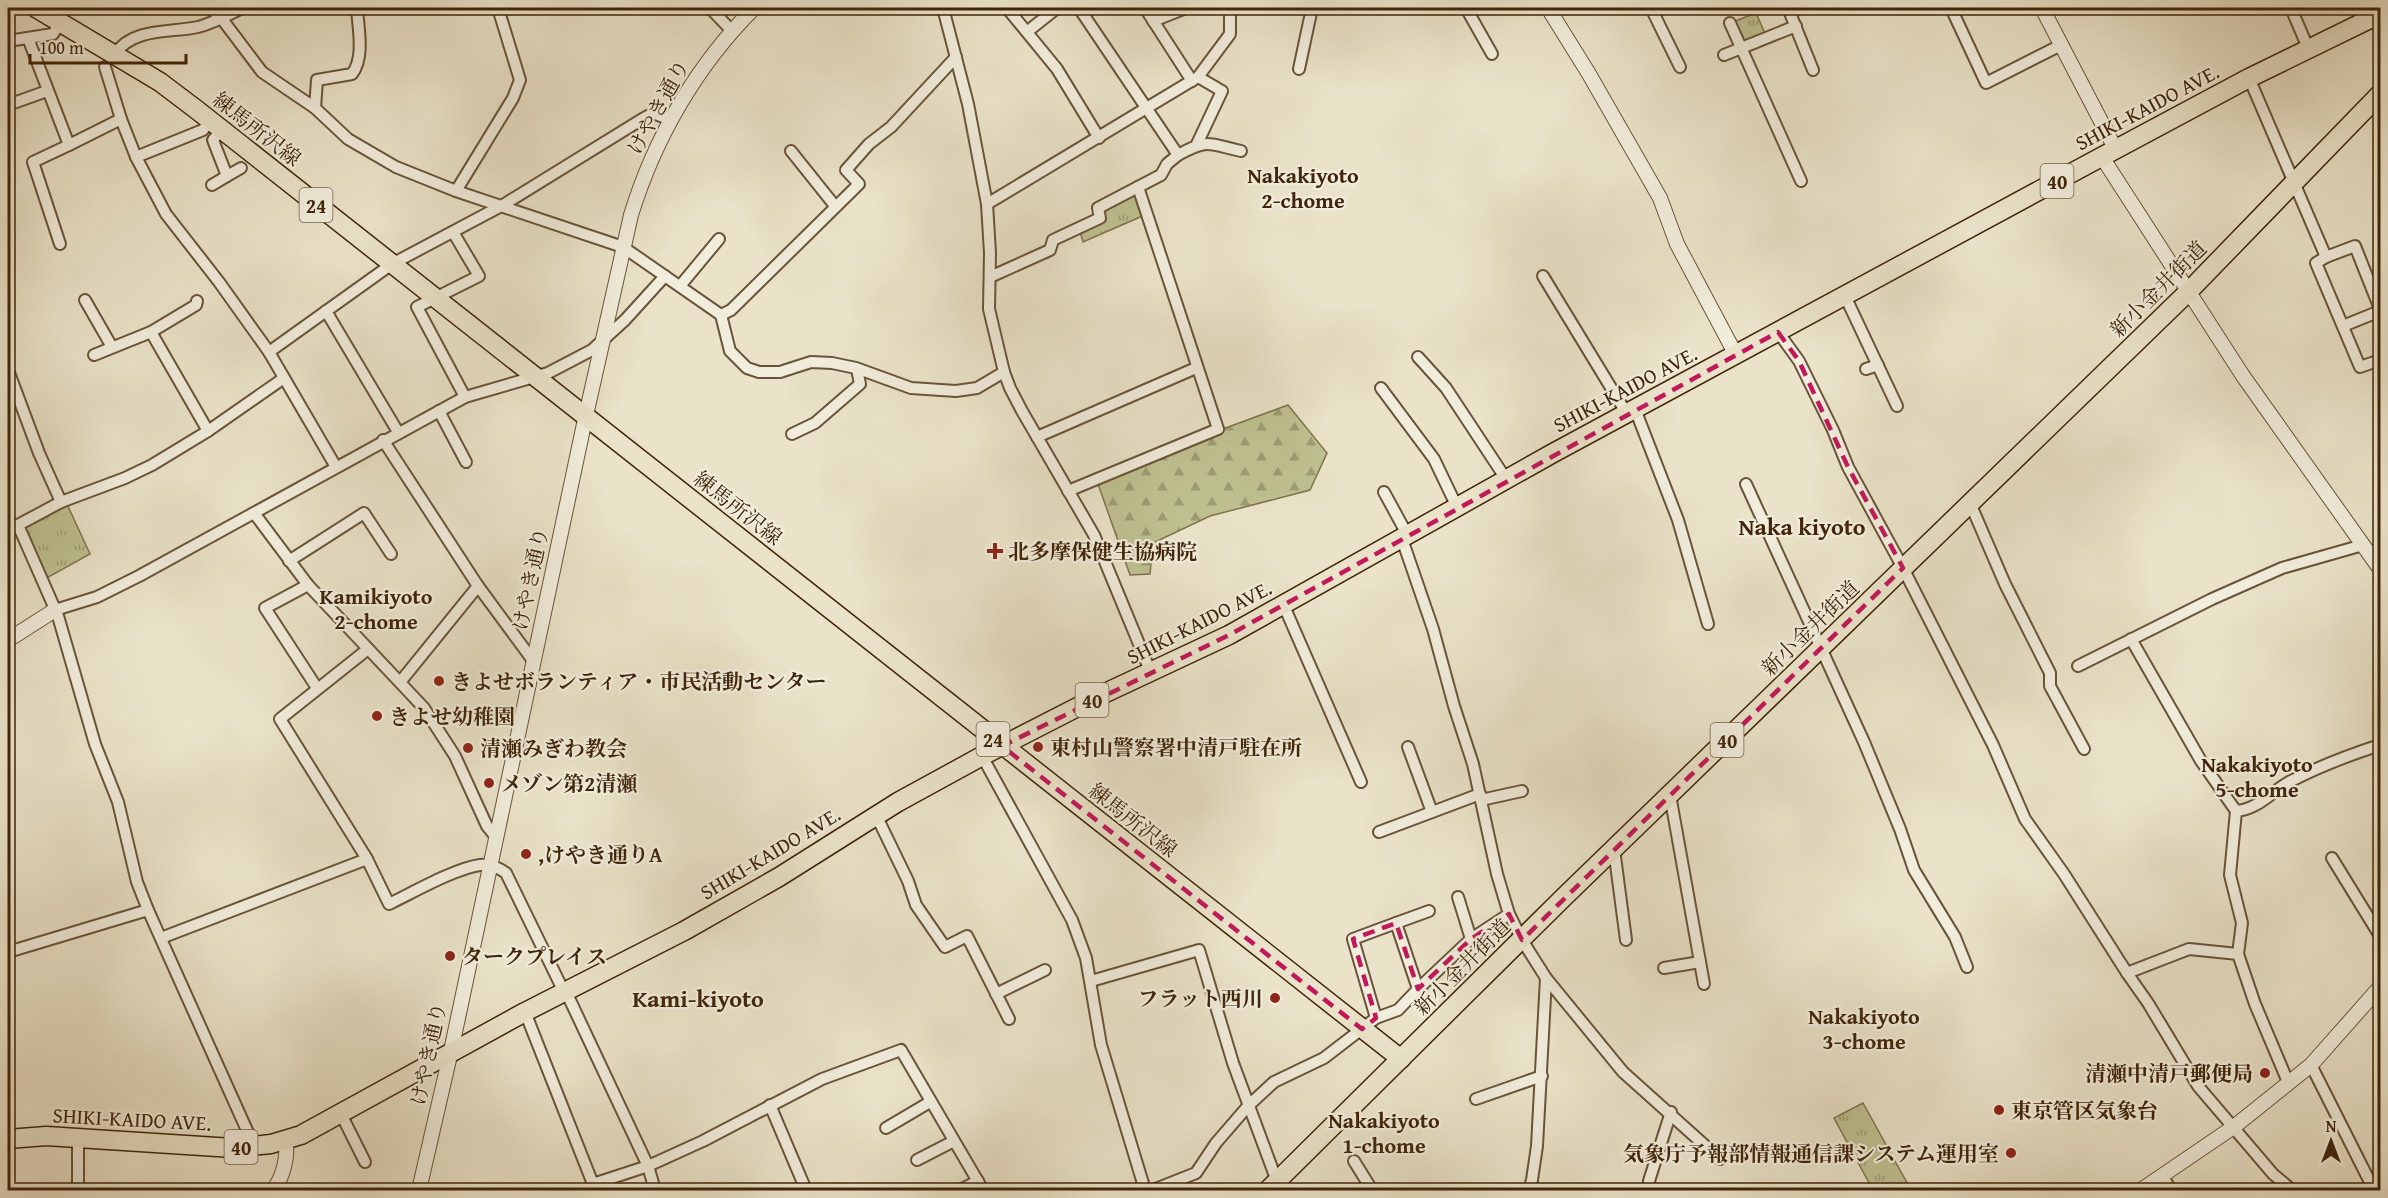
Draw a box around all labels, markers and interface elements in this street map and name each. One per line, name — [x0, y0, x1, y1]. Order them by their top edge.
scale bar — [30, 27, 186, 65]
text: 100 m — [39, 34, 84, 61]
street label: けやき通り — [619, 54, 697, 160]
street label: SHIKI-KAIDO AVE. — [2069, 56, 2225, 158]
street label: 練馬所沢線 — [206, 84, 308, 174]
district label: Nakakiyoto 2-chome — [1247, 159, 1359, 216]
road number: 40 — [2040, 164, 2074, 198]
road number: 24 — [300, 188, 332, 222]
street label: 新小金井街道 — [2102, 233, 2214, 345]
street label: SHIKI-KAIDO AVE. — [1547, 338, 1703, 440]
street label: 練馬所沢線 — [687, 463, 789, 553]
district label: Naka kiyoto — [1738, 509, 1866, 544]
street label: けやき通り — [504, 524, 556, 634]
place label: 北多摩保健生協病院 — [1008, 536, 1197, 567]
marker: 北多摩保健生協病院 — [986, 542, 1004, 560]
street label: SHIKI-KAIDO AVE. — [1121, 572, 1277, 672]
street label: 新小金井街道 — [1754, 573, 1866, 683]
district label: Kamikiyoto 2-chome — [320, 580, 433, 637]
place label: きよせボランティア・市民活動センター — [451, 666, 826, 697]
marker: きよせボランティア・市民活動センター — [432, 674, 446, 688]
road number: 40 — [1076, 683, 1108, 717]
place label: きよせ幼稚園 — [389, 701, 515, 732]
marker: きよせ幼稚園 — [370, 709, 384, 723]
road number: 24 — [976, 722, 1010, 756]
road number: 40 — [1710, 723, 1744, 757]
place label: 東村山警察署中清戸駐在所 — [1050, 732, 1302, 763]
place label: 清瀬みぎわ教会 — [480, 733, 627, 764]
marker: 東村山警察署中清戸駐在所 — [1031, 740, 1045, 754]
marker: 清瀬みぎわ教会 — [461, 741, 475, 755]
district label: Nakakiyoto 5-chome — [2201, 748, 2313, 805]
place label: メゾン第2清瀬 — [501, 768, 637, 799]
street label: 練馬所沢線 — [1082, 775, 1184, 865]
marker: メゾン第2清瀬 — [482, 776, 496, 790]
street label: SHIKI-KAIDO AVE. — [694, 799, 846, 907]
place label: ,けやき通りA — [538, 839, 663, 870]
marker: ,けやき通りA — [519, 847, 533, 861]
street label: 新小金井街道 — [1406, 911, 1518, 1023]
place label: タークプレイス — [462, 941, 607, 972]
marker: タークプレイス — [443, 949, 457, 963]
district label: Kami-kiyoto — [632, 981, 764, 1016]
place label: フラット西川 — [1137, 983, 1263, 1014]
marker: フラット西川 — [1268, 991, 1282, 1005]
street label: けやき通り — [402, 999, 454, 1109]
district label: Nakakiyoto 3-chome — [1808, 1000, 1920, 1057]
place label: 清瀬中清戸郵便局 — [2085, 1058, 2253, 1089]
marker: 清瀬中清戸郵便局 — [2258, 1066, 2272, 1080]
place label: 東京管区気象台 — [2011, 1095, 2158, 1126]
street label: SHIKI-KAIDO AVE. — [52, 1099, 212, 1139]
marker: 東京管区気象台 — [1992, 1103, 2006, 1117]
district label: Nakakiyoto 1-chome — [1328, 1104, 1440, 1161]
north arrow — [2301, 1111, 2361, 1171]
text: N — [2326, 1114, 2337, 1138]
road number: 40 — [224, 1130, 258, 1164]
place label: 気象庁予報部情報通信課システム運用室 — [1623, 1138, 1999, 1169]
marker: 気象庁予報部情報通信課システム運用室 — [2004, 1146, 2018, 1160]

